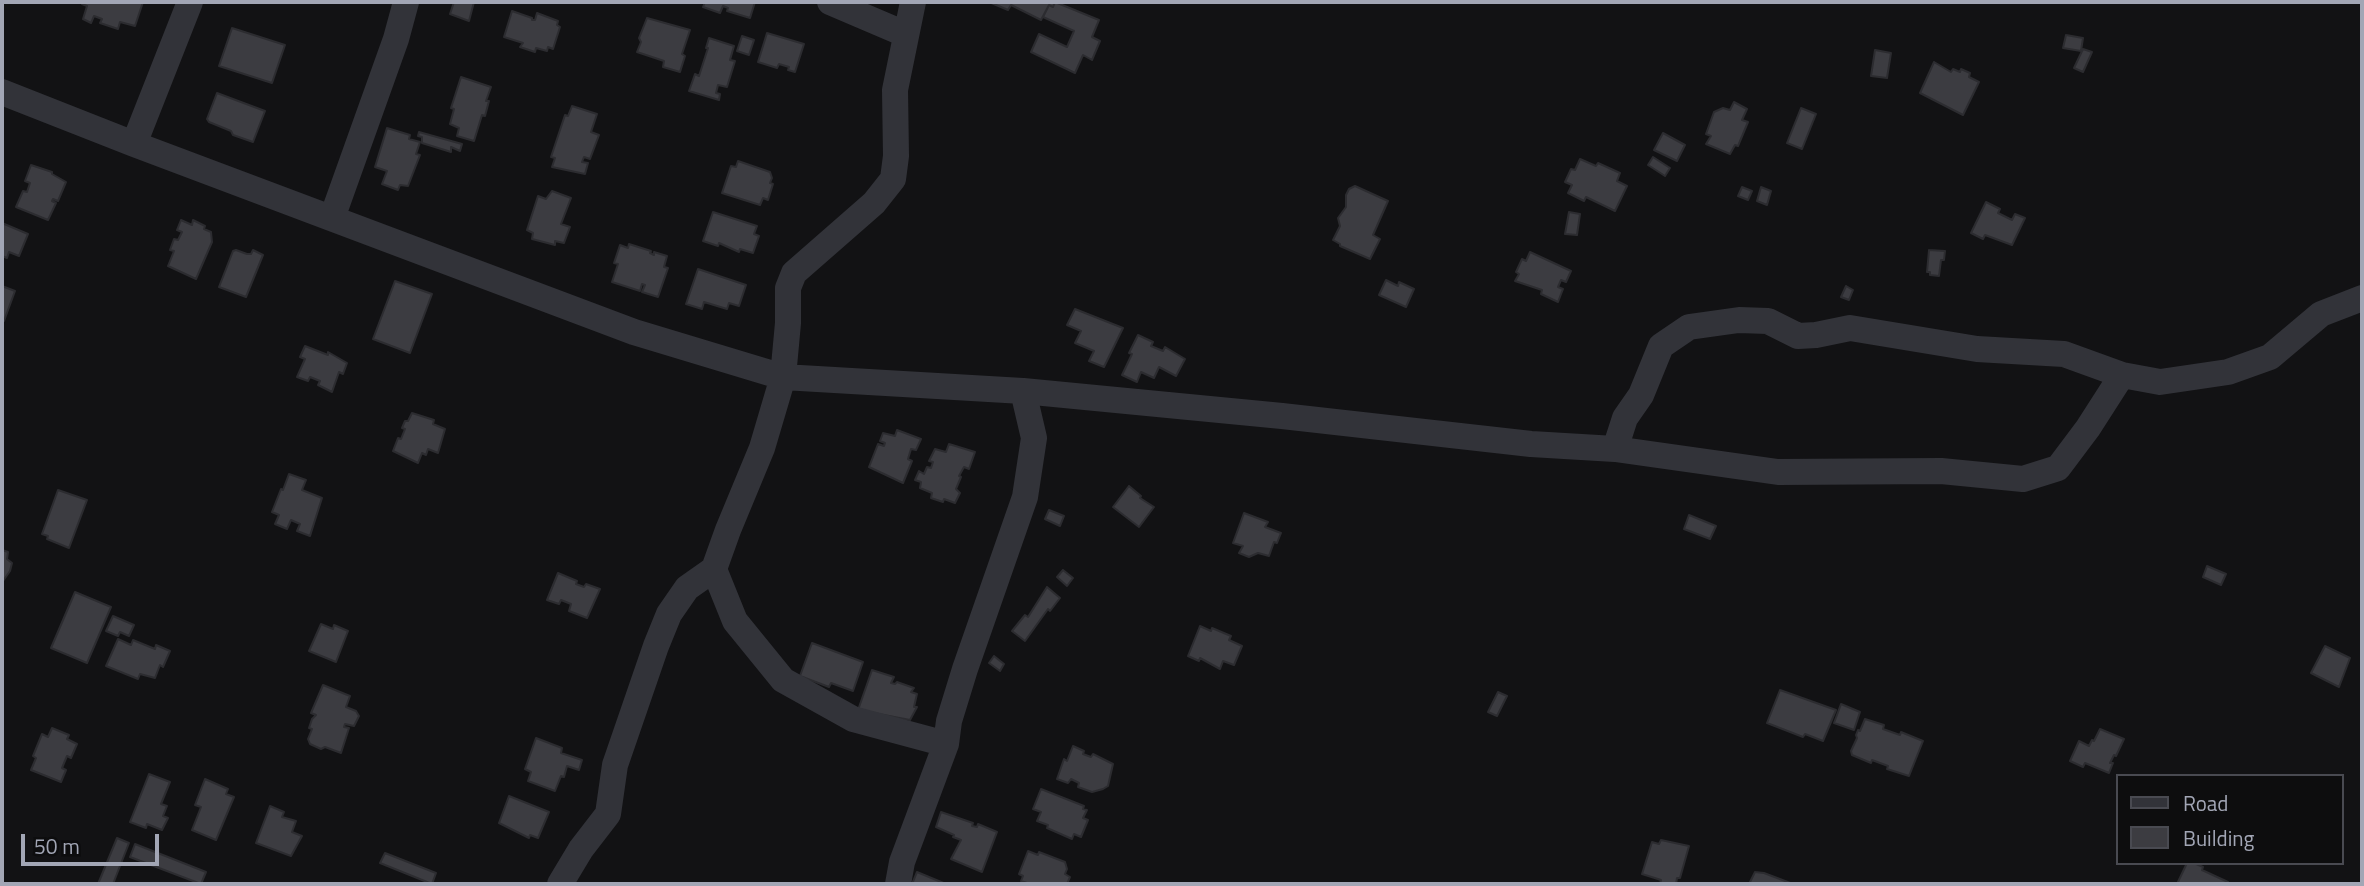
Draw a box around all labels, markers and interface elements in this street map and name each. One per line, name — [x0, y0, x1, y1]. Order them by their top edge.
legend — [2116, 774, 2343, 865]
text: Road — [2183, 787, 2228, 819]
scale bar — [24, 820, 163, 864]
text: Building — [2183, 822, 2254, 854]
text: 50 m — [34, 830, 80, 862]

